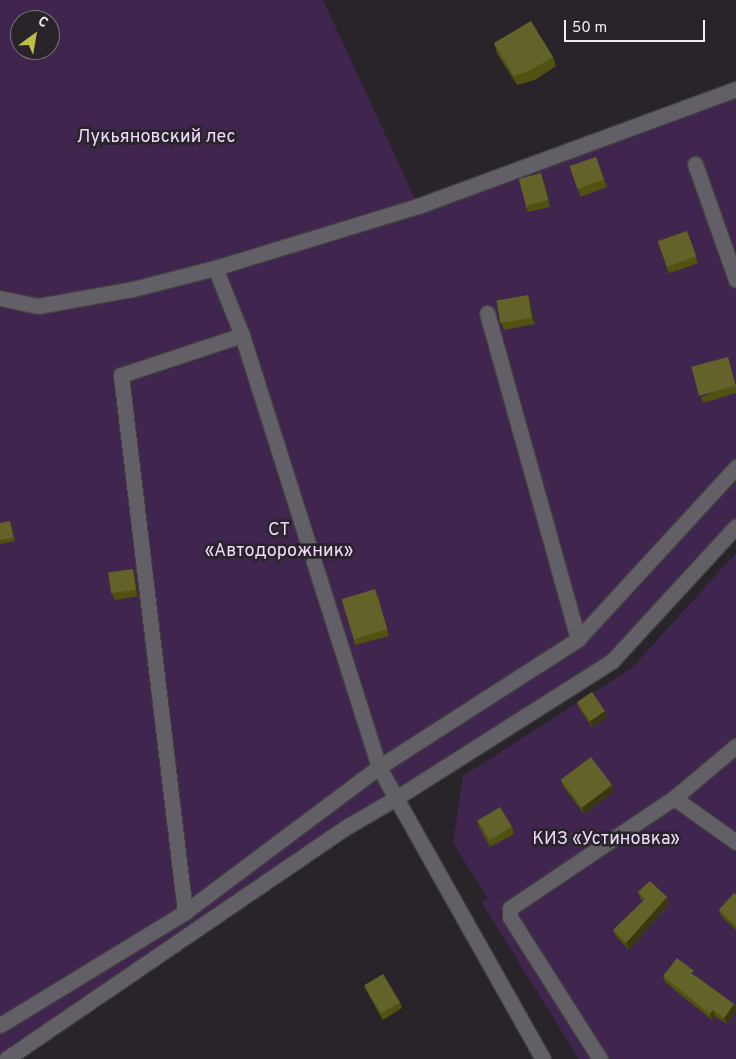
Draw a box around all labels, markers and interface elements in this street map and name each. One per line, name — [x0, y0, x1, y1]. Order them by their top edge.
north arrow — [10, 10, 60, 60]
scale bar — [566, 10, 707, 42]
text: С — [34, 13, 51, 32]
text: 50 m — [572, 19, 607, 38]
park label: Лукьяновский лес — [77, 127, 235, 149]
park label: СТ «Автодорожник» — [205, 521, 353, 564]
park label: КИЗ «Устиновка» — [532, 829, 680, 851]

